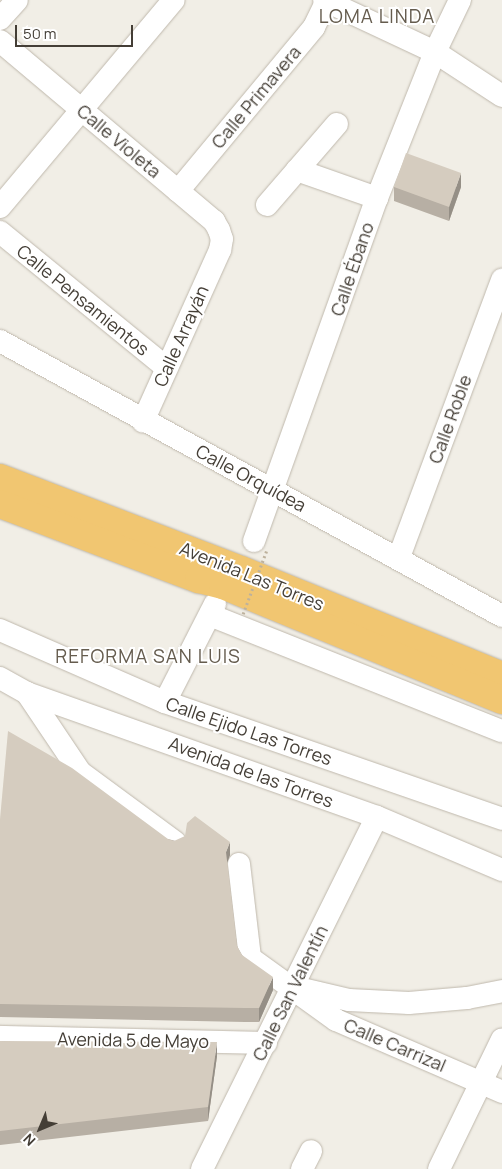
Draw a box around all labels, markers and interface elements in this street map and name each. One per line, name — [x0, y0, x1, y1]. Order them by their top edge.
district label: LOMA LINDA — [318, 6, 436, 28]
scale bar — [18, 15, 135, 47]
text: 50 m — [23, 23, 57, 44]
street label: Calle Primavera — [207, 41, 305, 153]
street label: Calle Violeta — [73, 100, 165, 182]
street label: Calle Ébano — [326, 219, 378, 319]
street label: Calle Pensamientos — [13, 240, 153, 360]
street label: Calle Arrayán — [149, 282, 213, 390]
street label: Calle Roble — [424, 372, 476, 466]
street label: Calle Orquídea — [192, 440, 310, 516]
street label: Avenida Las Torres — [177, 537, 327, 615]
district label: REFORMA SAN LUIS — [53, 646, 243, 668]
street label: Calle Ejido Las Torres — [163, 692, 335, 770]
street label: Avenida de las Torres — [166, 732, 336, 812]
street label: Calle San Valentín — [248, 922, 332, 1064]
street label: Calle Carrizal — [341, 1014, 449, 1076]
street label: Avenida 5 de Mayo — [57, 1028, 209, 1052]
north arrow — [15, 1104, 65, 1154]
text: N — [19, 1130, 39, 1150]

